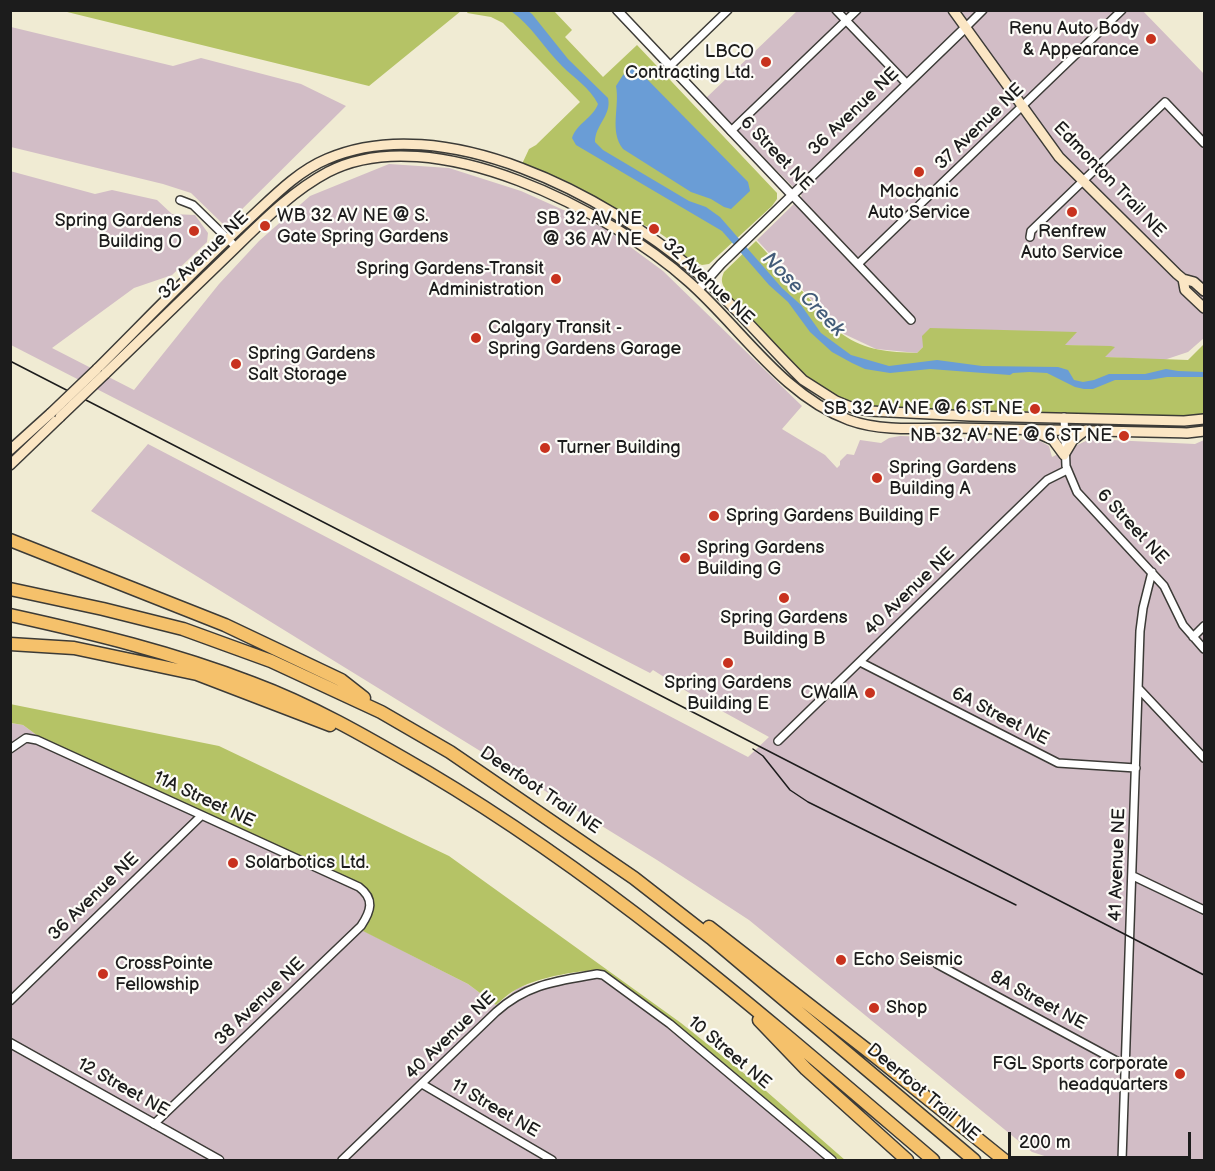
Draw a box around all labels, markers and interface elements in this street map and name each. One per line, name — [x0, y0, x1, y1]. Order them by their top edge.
place label: Renu Auto Body & Appearance — [1009, 18, 1139, 60]
marker: Renu Auto Body & Appearance — [1144, 32, 1158, 46]
place label: LBCO Contracting Ltd. — [625, 41, 754, 84]
marker: LBCO Contracting Ltd. — [759, 55, 773, 69]
street label: 36 Avenue NE — [804, 63, 904, 161]
street label: 37 Avenue NE — [931, 79, 1029, 175]
street label: 6 Street NE — [735, 112, 817, 196]
street label: Edmonton Trail NE — [1048, 118, 1170, 242]
marker: Mochanic Auto Service — [912, 165, 926, 179]
place label: Mochanic Auto Service — [868, 181, 970, 224]
place label: WB 32 AV NE @ S. Gate Spring Gardens — [277, 205, 449, 248]
marker: Renfrew Auto Service — [1065, 205, 1079, 219]
street label: 32 Avenue NE — [154, 208, 254, 304]
place label: SB 32 AV NE @ 36 AV NE — [537, 208, 642, 250]
place label: Spring Gardens Building O — [55, 210, 182, 252]
marker: WB 32 AV NE @ S. Gate Spring Gardens — [258, 219, 272, 233]
place label: Renfrew Auto Service — [1021, 221, 1123, 264]
marker: SB 32 AV NE @ 36 AV NE — [647, 222, 661, 236]
marker: Spring Gardens Building O — [187, 224, 201, 238]
street label: 32 Avenue NE — [658, 234, 758, 330]
water label: Nose Creek — [757, 248, 849, 342]
place label: Spring Gardens-Transit Administration — [356, 258, 544, 300]
marker: Spring Gardens-Transit Administration — [549, 272, 563, 286]
place label: Calgary Transit - Spring Gardens Garage — [488, 317, 681, 360]
marker: Calgary Transit - Spring Gardens Garage — [469, 331, 483, 345]
place label: Spring Gardens Salt Storage — [248, 343, 375, 386]
marker: Spring Gardens Salt Storage — [229, 357, 243, 371]
place label: SB 32 AV NE @ 6 ST NE — [824, 398, 1023, 420]
marker: SB 32 AV NE @ 6 ST NE — [1028, 402, 1042, 416]
place label: NB 32 AV NE @ 6 ST NE — [910, 425, 1112, 447]
marker: NB 32 AV NE @ 6 ST NE — [1117, 429, 1131, 443]
place label: Turner Building — [557, 437, 681, 459]
marker: Turner Building — [538, 441, 552, 455]
place label: Spring Gardens Building A — [889, 457, 1016, 500]
marker: Spring Gardens Building A — [870, 471, 884, 485]
street label: 6 Street NE — [1092, 485, 1172, 569]
place label: Spring Gardens Building F — [726, 505, 939, 527]
marker: Spring Gardens Building F — [707, 509, 721, 523]
place label: Spring Gardens Building G — [697, 537, 824, 580]
street label: 40 Avenue NE — [860, 544, 960, 640]
marker: Spring Gardens Building G — [678, 551, 692, 565]
marker: Spring Gardens Building B — [777, 591, 791, 605]
place label: Spring Gardens Building B — [720, 607, 848, 650]
marker: Spring Gardens Building E — [721, 656, 735, 670]
place label: Spring Gardens Building E — [664, 672, 792, 714]
place label: CWallA — [801, 682, 858, 704]
street label: 6A Street NE — [948, 683, 1052, 751]
marker: CWallA — [863, 686, 877, 700]
street label: Deerfoot Trail NE — [476, 743, 604, 839]
street label: 11A Street NE — [150, 767, 258, 833]
street label: 41 Avenue NE — [1105, 808, 1131, 922]
street label: 36 Avenue NE — [44, 848, 144, 946]
place label: Solarbotics Ltd. — [245, 852, 369, 874]
marker: Solarbotics Ltd. — [226, 856, 240, 870]
place label: Echo Seismic — [853, 949, 963, 971]
place label: CrossPointe Fellowship — [115, 953, 213, 996]
marker: Echo Seismic — [834, 953, 848, 967]
street label: 38 Avenue NE — [210, 954, 310, 1050]
marker: CrossPointe Fellowship — [96, 967, 110, 981]
street label: 8A Street NE — [986, 967, 1090, 1035]
street label: 40 Avenue NE — [401, 988, 501, 1084]
place label: Shop — [886, 997, 928, 1019]
marker: Shop — [867, 1001, 881, 1015]
street label: 10 Street NE — [683, 1012, 775, 1094]
street label: Deerfoot Trail NE — [862, 1039, 984, 1147]
place label: FGL Sports corporate headquarters — [992, 1053, 1168, 1096]
street label: 12 Street NE — [73, 1054, 173, 1122]
marker: FGL Sports corporate headquarters — [1173, 1067, 1187, 1081]
street label: 11 Street NE — [447, 1075, 543, 1143]
scale bar — [1011, 1120, 1194, 1158]
text: 200 m — [1019, 1132, 1071, 1153]

